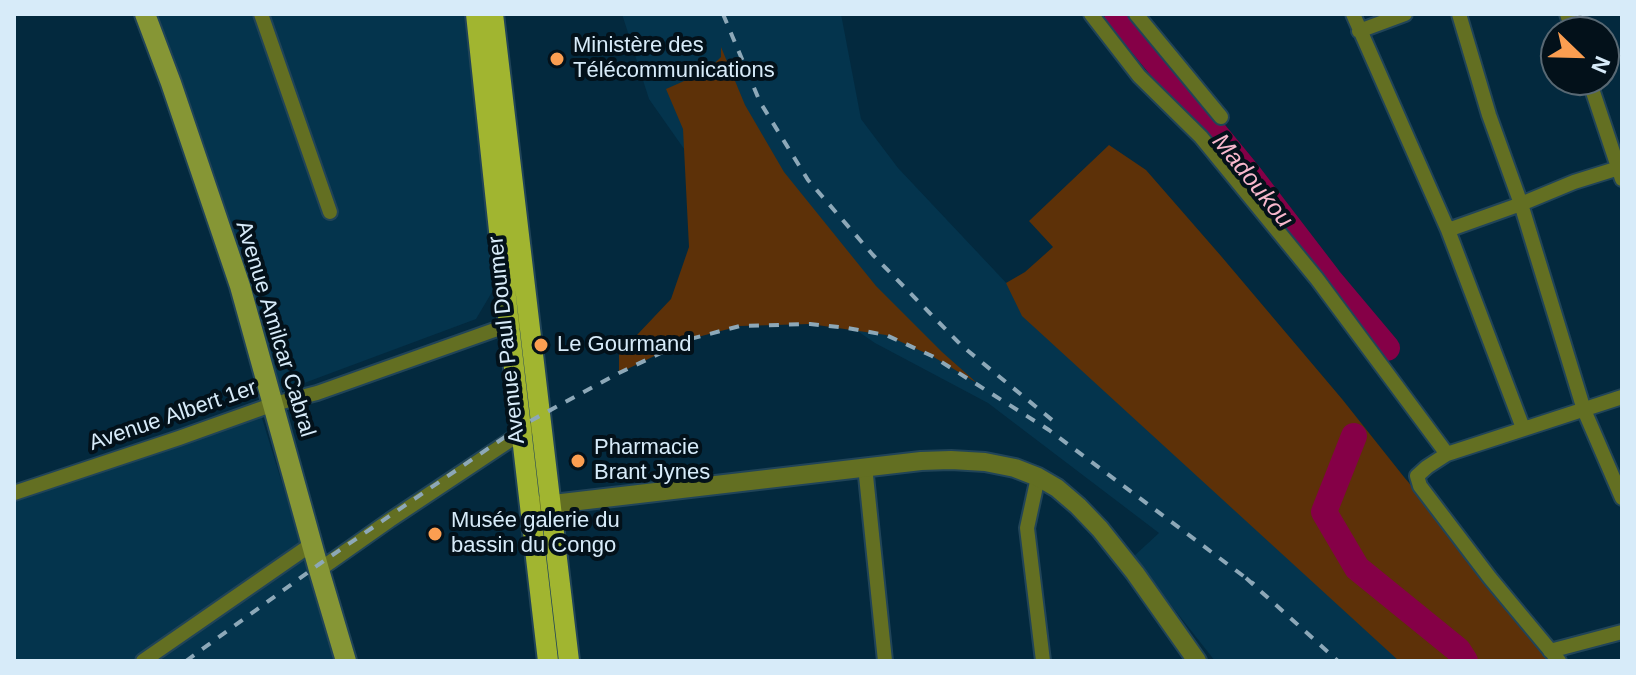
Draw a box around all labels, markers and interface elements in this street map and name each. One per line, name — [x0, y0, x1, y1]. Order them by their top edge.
north arrow — [1540, 16, 1620, 96]
place label: Ministère des Télécommunications — [573, 33, 775, 84]
marker: Ministère des Télécommunications — [548, 50, 566, 68]
text: N — [1586, 53, 1615, 77]
water label: Madoukou — [1206, 128, 1298, 234]
street label: Avenue Amilcar Cabral — [230, 218, 320, 440]
street label: Avenue Paul Doumer — [483, 235, 531, 445]
place label: Le Gourmand — [557, 332, 692, 358]
marker: Le Gourmand — [532, 336, 550, 354]
street label: Avenue Albert 1er — [86, 375, 260, 457]
place label: Pharmacie Brant Jynes — [594, 435, 710, 486]
marker: Pharmacie Brant Jynes — [569, 452, 587, 470]
place label: Musée galerie du bassin du Congo — [451, 508, 620, 560]
marker: Musée galerie du bassin du Congo — [426, 525, 444, 543]

